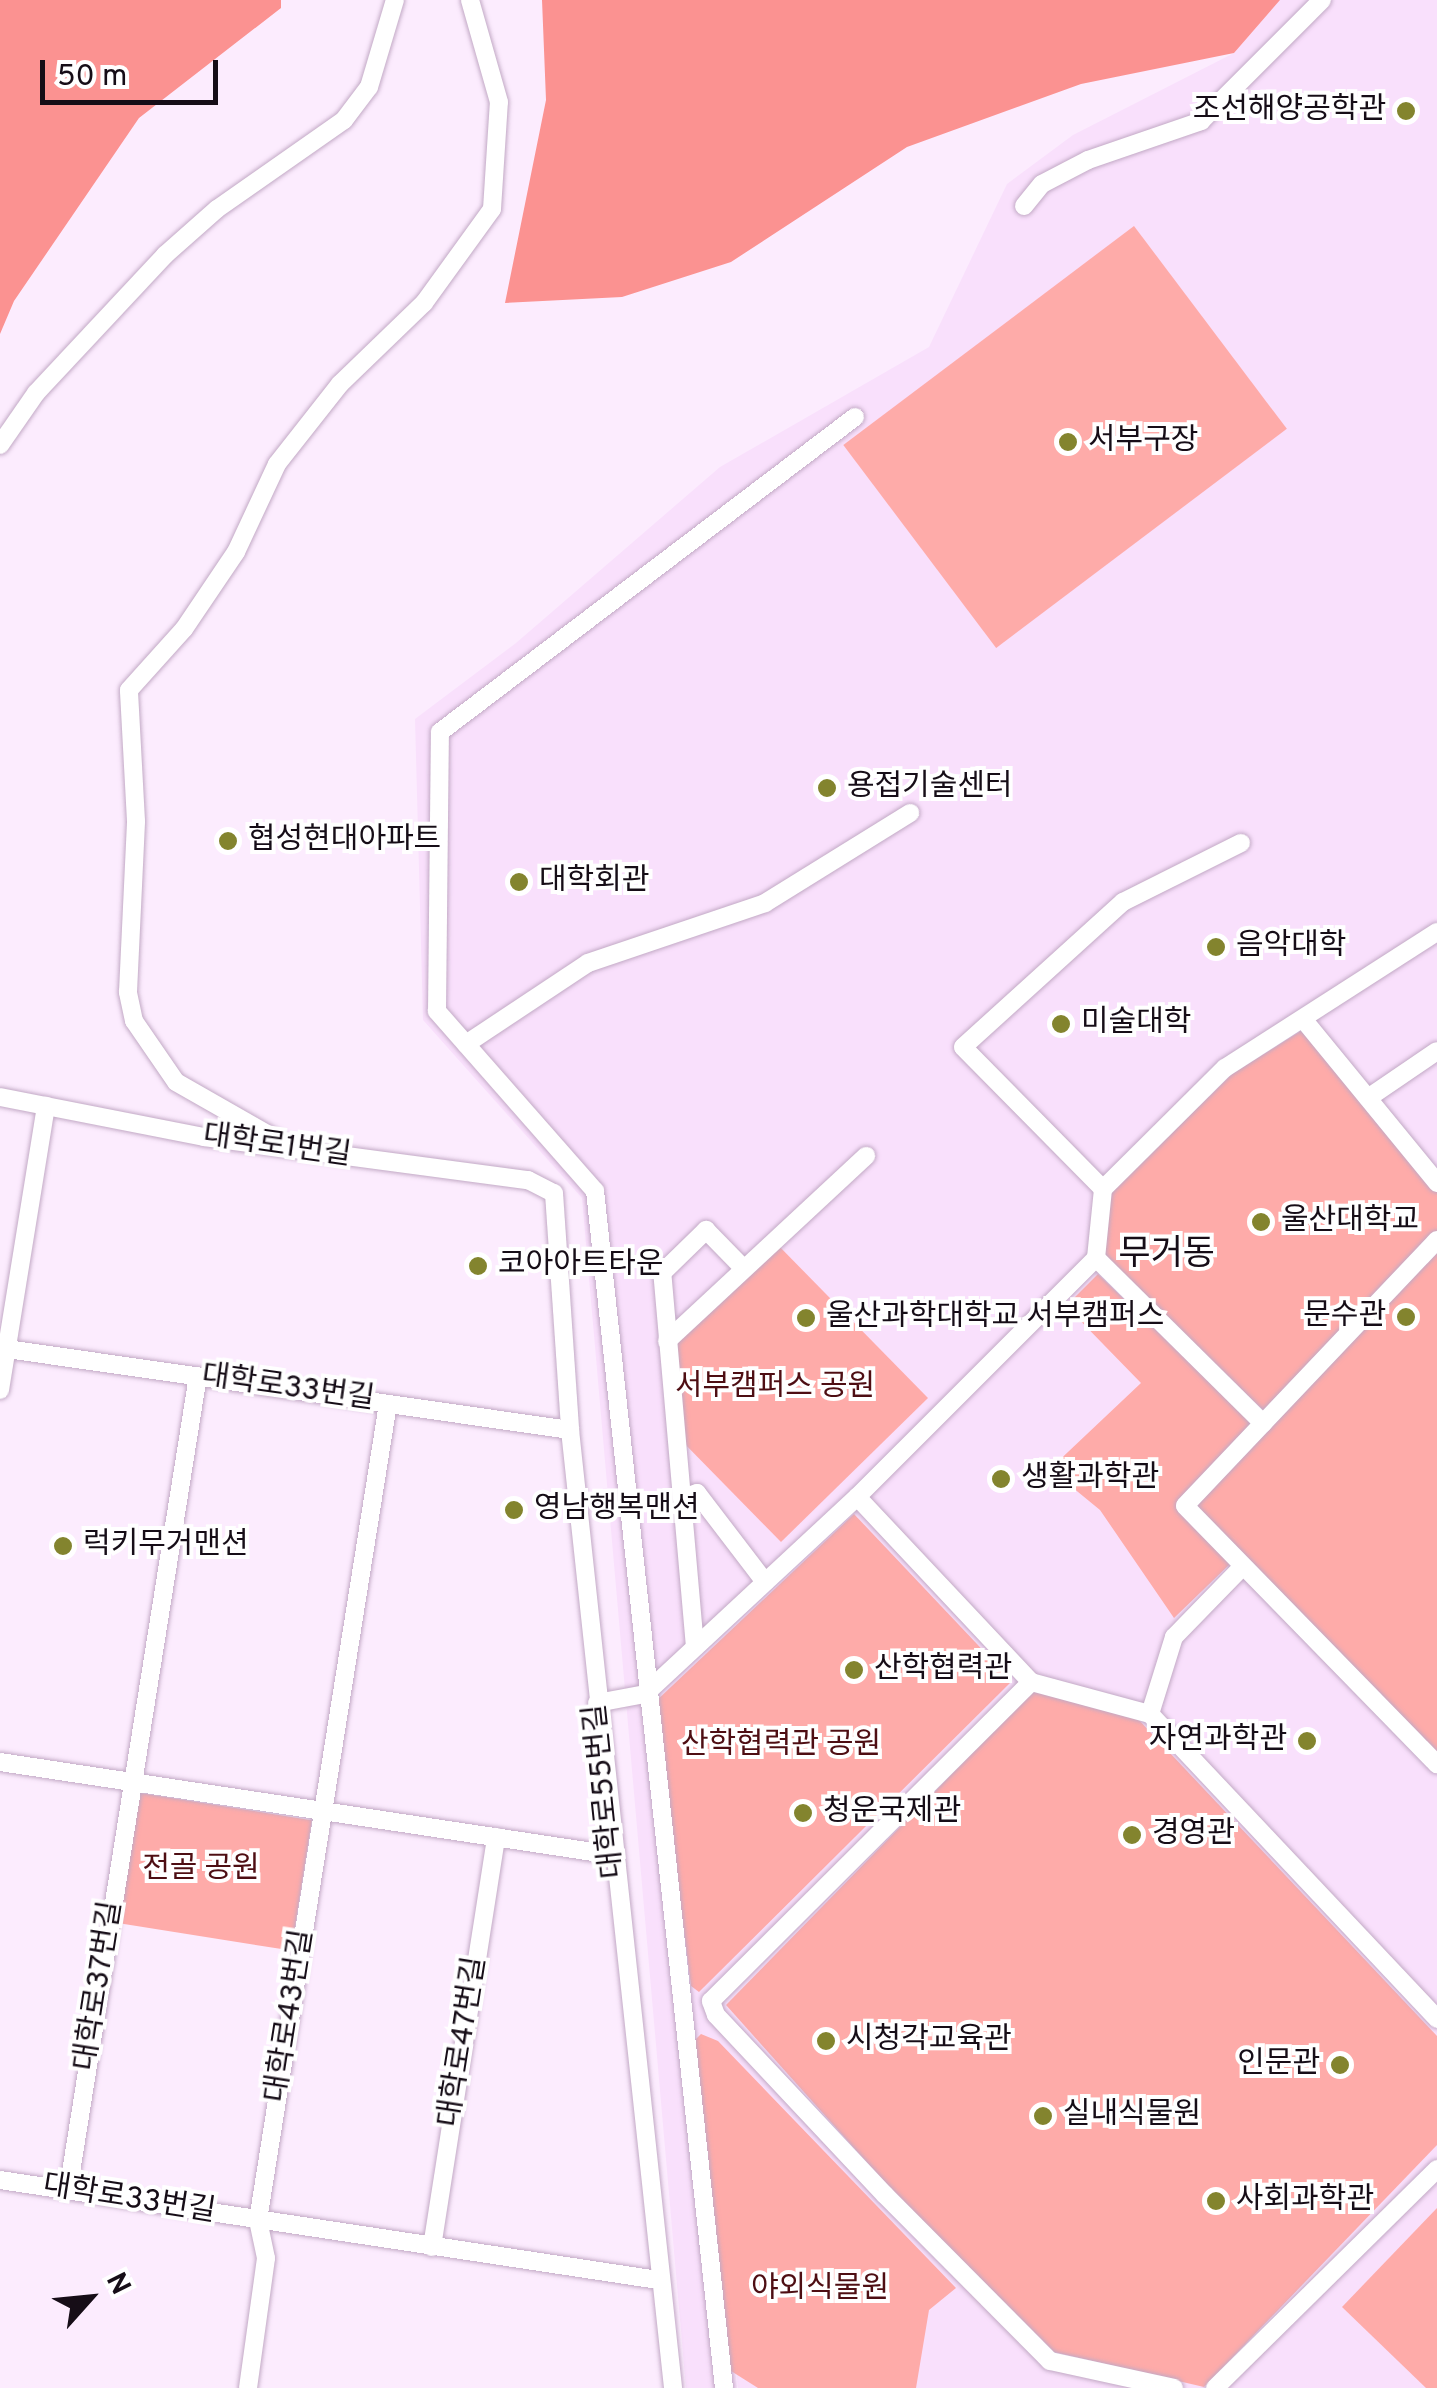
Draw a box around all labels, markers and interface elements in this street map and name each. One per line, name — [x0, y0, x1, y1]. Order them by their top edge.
scale bar — [45, 40, 222, 102]
text: 50 m — [57, 59, 127, 96]
place label: 조선해양공학관 — [1193, 93, 1386, 129]
marker: 조선해양공학관 — [1395, 100, 1417, 122]
place label: 서부구장 — [1088, 424, 1198, 460]
marker: 서부구장 — [1057, 431, 1079, 453]
place label: 용접기술센터 — [847, 770, 1013, 806]
marker: 용접기술센터 — [816, 777, 838, 799]
place label: 협성현대아파트 — [248, 823, 441, 859]
marker: 협성현대아파트 — [217, 830, 239, 852]
place label: 대학회관 — [539, 864, 649, 900]
marker: 대학회관 — [508, 871, 530, 893]
place label: 음악대학 — [1236, 929, 1346, 965]
marker: 음악대학 — [1205, 936, 1227, 958]
place label: 미술대학 — [1081, 1006, 1191, 1042]
marker: 미술대학 — [1050, 1013, 1072, 1035]
street label: 대학로1번길 — [201, 1119, 353, 1175]
place label: 울산대학교 — [1281, 1204, 1419, 1240]
marker: 울산대학교 — [1250, 1211, 1272, 1233]
district label: 무거동 — [1119, 1234, 1215, 1276]
place label: 코아아트타운 — [498, 1248, 664, 1284]
marker: 코아아트타운 — [467, 1255, 489, 1277]
place label: 문수관 — [1303, 1299, 1386, 1335]
place label: 울산과학대학교 서부캠퍼스 — [826, 1300, 1164, 1336]
marker: 문수관 — [1395, 1306, 1417, 1328]
marker: 울산과학대학교 서부캠퍼스 — [795, 1307, 817, 1329]
street label: 대학로33번길 — [199, 1359, 377, 1419]
park label: 서부캠퍼스 공원 — [675, 1370, 875, 1406]
place label: 생활과학관 — [1021, 1461, 1159, 1497]
marker: 생활과학관 — [990, 1468, 1012, 1490]
place label: 영남행복맨션 — [534, 1492, 700, 1528]
marker: 영남행복맨션 — [503, 1499, 525, 1521]
place label: 럭키무거맨션 — [83, 1528, 249, 1564]
marker: 럭키무거맨션 — [52, 1535, 74, 1557]
place label: 산학협력관 — [874, 1652, 1012, 1688]
marker: 산학협력관 — [843, 1659, 865, 1681]
street label: 대학로55번길 — [579, 1702, 633, 1880]
place label: 자연과학관 — [1149, 1723, 1287, 1759]
park label: 산학협력관 공원 — [681, 1728, 881, 1764]
marker: 자연과학관 — [1296, 1730, 1318, 1752]
place label: 청운국제관 — [823, 1795, 961, 1831]
marker: 청운국제관 — [792, 1802, 814, 1824]
place label: 경영관 — [1152, 1817, 1235, 1853]
marker: 경영관 — [1121, 1824, 1143, 1846]
park label: 전골 공원 — [142, 1852, 260, 1888]
street label: 대학로37번길 — [69, 1899, 131, 2073]
street label: 대학로43번길 — [260, 1927, 322, 2105]
street label: 대학로47번길 — [433, 1954, 495, 2130]
place label: 시청각교육관 — [846, 2023, 1012, 2059]
marker: 시청각교육관 — [815, 2030, 837, 2052]
place label: 인문관 — [1237, 2047, 1320, 2083]
marker: 인문관 — [1329, 2054, 1351, 2076]
place label: 실내식물원 — [1063, 2098, 1201, 2134]
marker: 실내식물원 — [1032, 2105, 1054, 2127]
street label: 대학로33번길 — [40, 2169, 218, 2231]
place label: 사회과학관 — [1236, 2183, 1374, 2219]
marker: 사회과학관 — [1205, 2190, 1227, 2212]
north arrow — [40, 2248, 140, 2348]
text: N — [96, 2267, 137, 2302]
park label: 야외식물원 — [751, 2272, 889, 2308]

